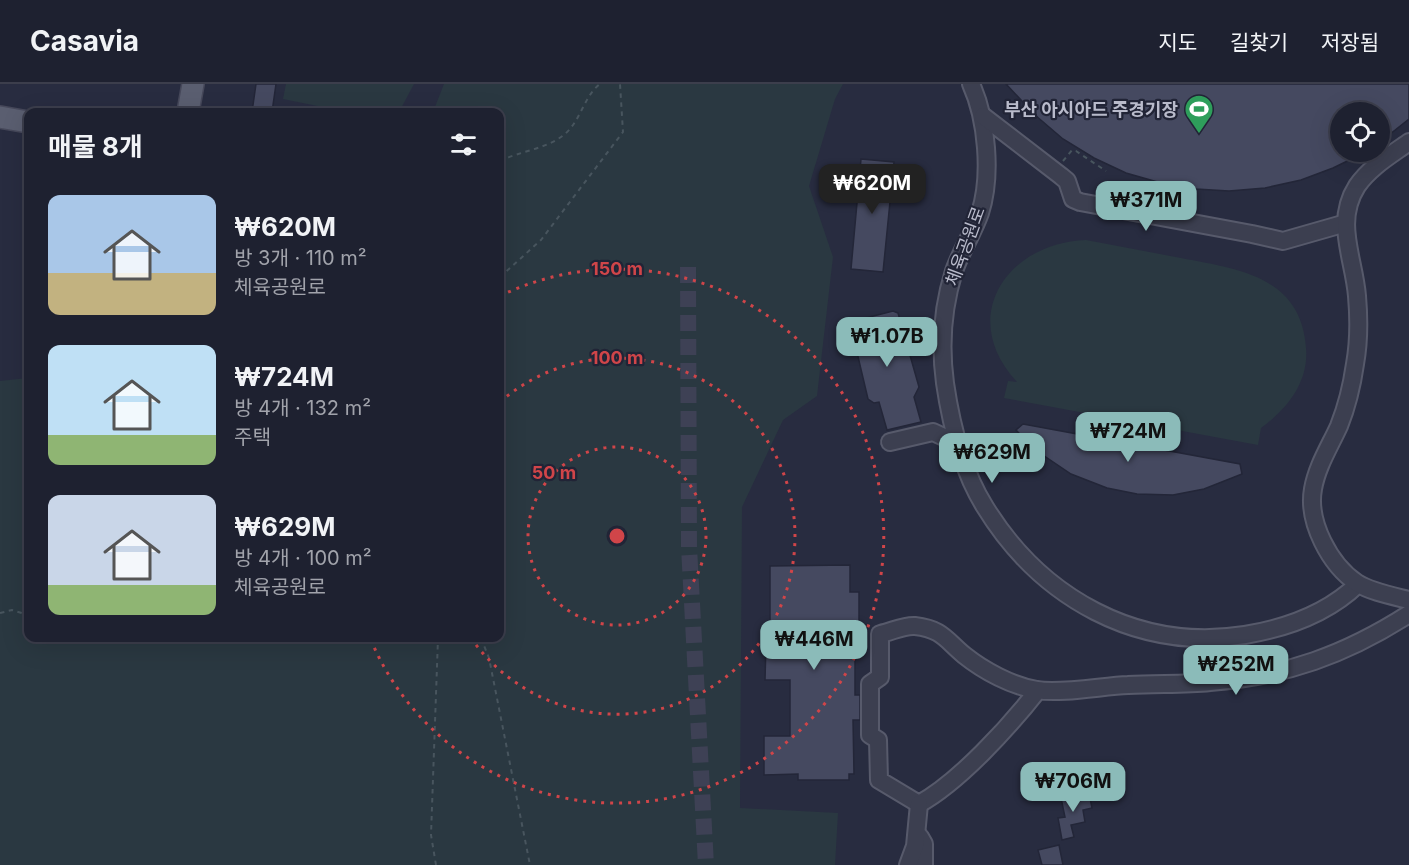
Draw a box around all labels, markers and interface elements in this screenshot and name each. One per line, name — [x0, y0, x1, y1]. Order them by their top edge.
text: Casavia — [30, 24, 139, 58]
text: 지도 — [1158, 30, 1197, 55]
text: 길찾기 — [1230, 30, 1288, 55]
text: 저장됨 — [1321, 30, 1379, 55]
sports icon: 부산 아시아드 주경기장 — [1183, 93, 1215, 135]
place label: 부산 아시아드 주경기장 — [1004, 99, 1178, 120]
map controls — [1330, 102, 1390, 162]
button: locate — [1330, 102, 1390, 162]
icon: filters — [447, 128, 480, 161]
text: 매물 8개 — [48, 131, 143, 162]
pin: ₩620M — [830, 164, 914, 215]
text: ₩620M — [833, 171, 911, 195]
pin: ₩371M — [1104, 181, 1188, 232]
text: ₩371M — [1110, 188, 1182, 212]
street label: 체육공원로 — [941, 203, 989, 289]
text: ₩620M — [234, 211, 336, 242]
icon: home — [96, 219, 168, 291]
text: 방 3개 · 110 m² — [234, 246, 367, 270]
text: 150 m — [591, 258, 643, 279]
text: 체육공원로 — [234, 275, 326, 299]
pin: ₩1.07B — [838, 317, 936, 368]
text: ₩1.07B — [850, 324, 924, 348]
text: 100 m — [591, 347, 643, 368]
text: ₩724M — [234, 361, 334, 392]
icon: home — [96, 369, 168, 441]
text: 방 4개 · 132 m² — [234, 396, 371, 420]
pin: ₩724M — [1086, 412, 1170, 463]
text: ₩724M — [1090, 419, 1166, 443]
text: 주택 — [234, 425, 271, 449]
pin: ₩629M — [950, 433, 1034, 484]
text: ₩629M — [953, 440, 1031, 464]
text: 50 m — [532, 462, 576, 483]
text: ₩629M — [234, 511, 335, 542]
icon: home — [96, 519, 168, 591]
centre of rings — [607, 526, 627, 546]
text: 방 4개 · 100 m² — [234, 546, 372, 570]
text: 체육공원로 — [234, 575, 326, 599]
pin: ₩446M — [772, 620, 856, 671]
text: ₩446M — [774, 627, 854, 651]
pin: ₩252M — [1194, 645, 1278, 696]
text: ₩252M — [1197, 652, 1275, 676]
pin: ₩706M — [1031, 762, 1115, 813]
text: ₩706M — [1034, 769, 1112, 793]

